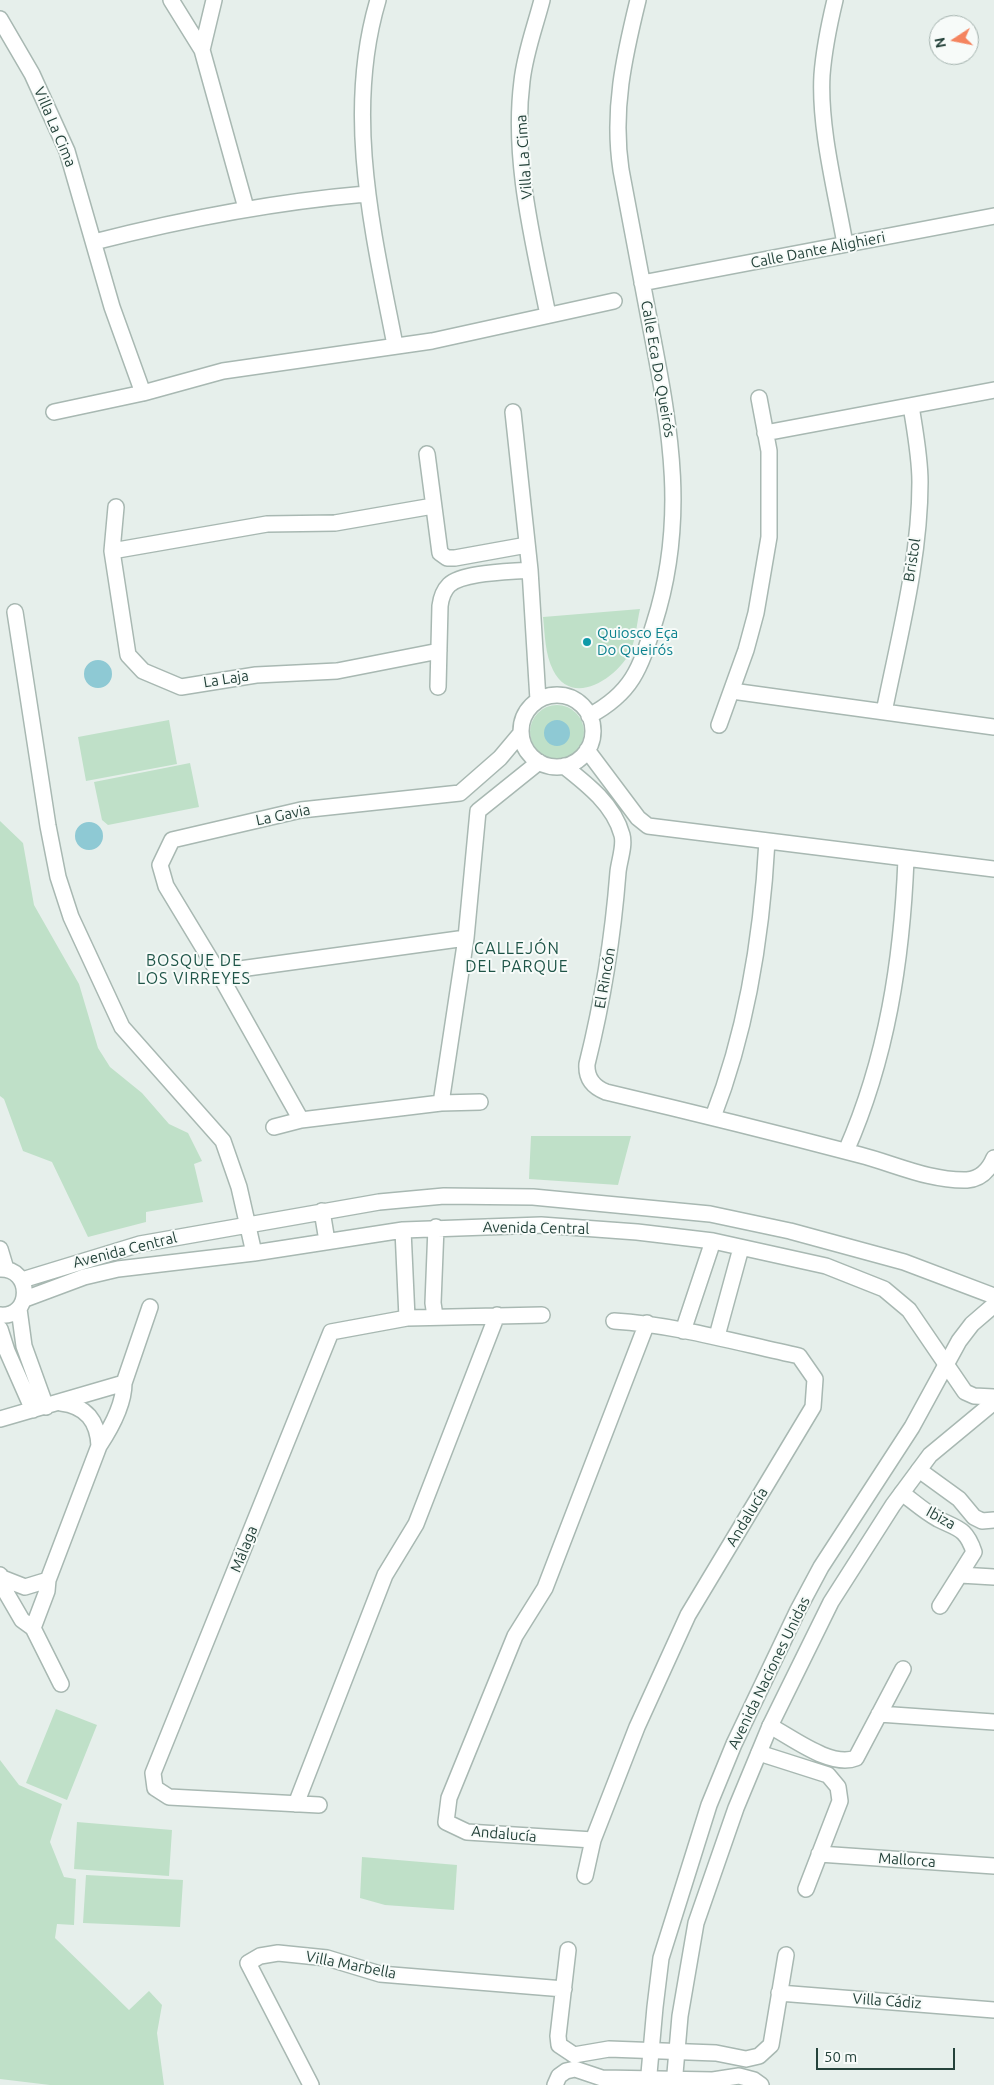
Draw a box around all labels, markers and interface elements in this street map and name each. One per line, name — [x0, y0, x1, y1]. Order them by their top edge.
north arrow — [929, 15, 979, 65]
text: N — [931, 36, 949, 49]
street label: Villa La Cima — [30, 84, 80, 170]
street label: Villa La Cima — [512, 114, 536, 200]
street label: Calle Dante Alighieri — [749, 228, 887, 272]
street label: Calle Eca Do Queirós — [637, 299, 679, 439]
street label: Bristol — [900, 537, 924, 583]
place label: Quiosco Eça Do Queirós — [597, 624, 678, 659]
marker: Quiosco Eça Do Queirós — [581, 636, 593, 648]
street label: La Laja — [202, 667, 250, 691]
street label: La Gavia — [254, 800, 312, 830]
district label: CALLEJÓN DEL PARQUE — [464, 939, 570, 977]
street label: El Rincón — [591, 946, 619, 1010]
district label: BOSQUE DE LOS VIRREYES — [136, 951, 252, 989]
street label: Avenida Central — [483, 1218, 589, 1238]
street label: Avenida Central — [71, 1228, 179, 1272]
street label: Andalucía — [722, 1484, 772, 1550]
street label: Ibiza — [923, 1503, 959, 1533]
street label: Málaga — [227, 1523, 261, 1575]
street label: Avenida Naciones Unidas — [724, 1594, 814, 1752]
street label: Andalucía — [471, 1822, 537, 1846]
street label: Mallorca — [878, 1849, 936, 1871]
street label: Villa Marbella — [304, 1947, 398, 1983]
street label: Villa Cádiz — [852, 1990, 922, 2012]
scale bar — [819, 2038, 958, 2070]
text: 50 m — [824, 2048, 857, 2065]

